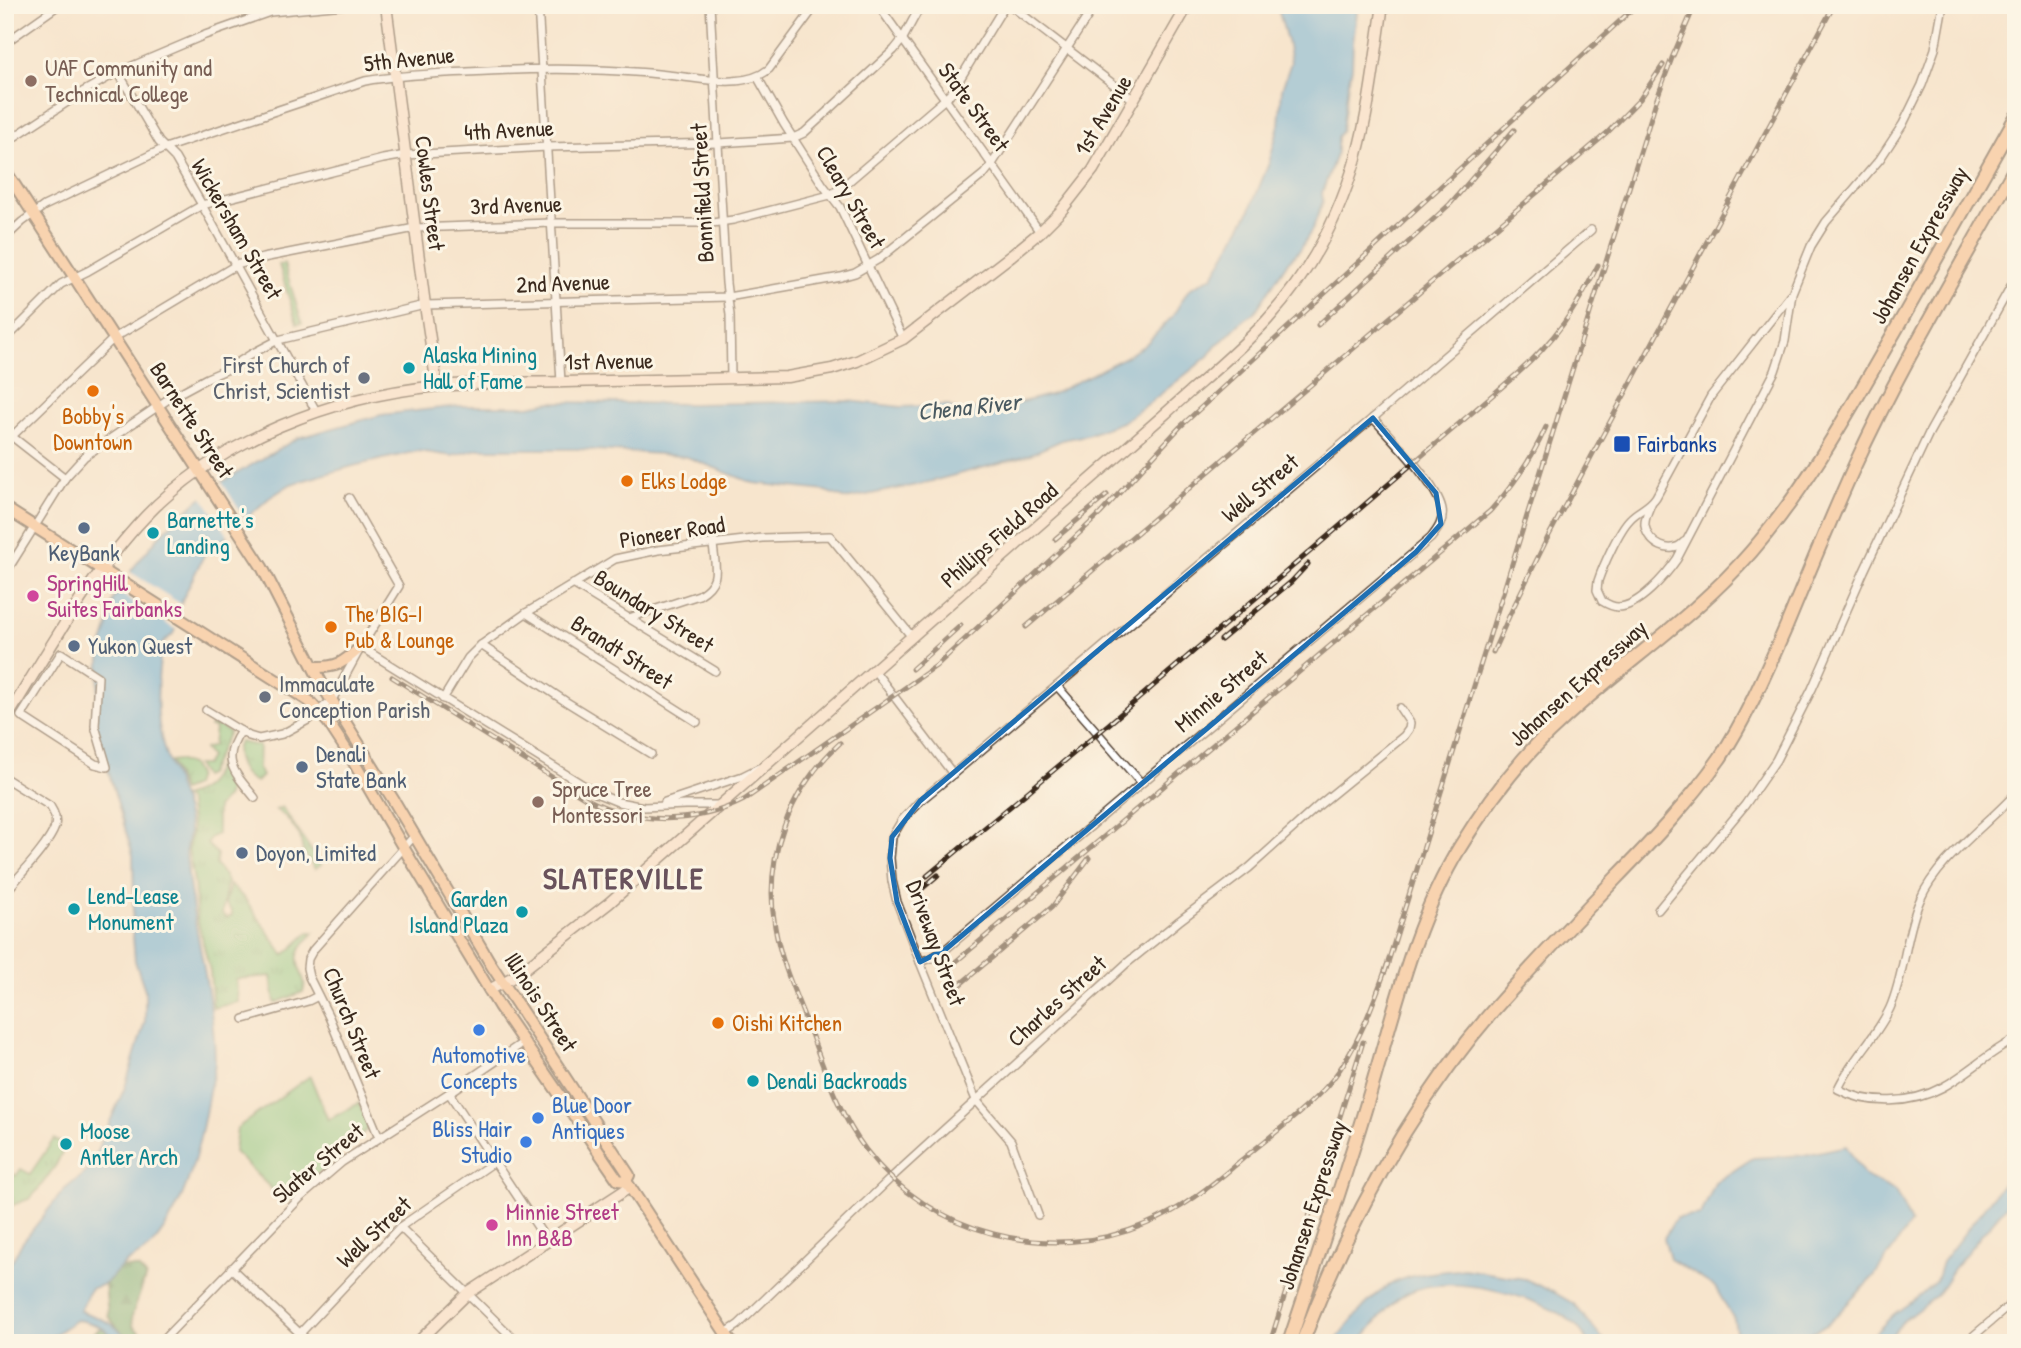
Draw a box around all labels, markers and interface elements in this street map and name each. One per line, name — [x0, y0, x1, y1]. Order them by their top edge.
street label: 5th Avenue — [362, 38, 456, 79]
place label: UAF Community and Technical College — [45, 52, 212, 109]
street label: State Street — [931, 56, 1018, 159]
street label: 1st Avenue — [1066, 69, 1139, 161]
marker: UAF Community and Technical College — [23, 73, 39, 89]
street label: 4th Avenue — [463, 112, 555, 147]
street label: Bonnifield Street — [682, 122, 721, 263]
street label: Cowles Street — [408, 134, 453, 253]
street label: Cleary Street — [809, 140, 894, 255]
street label: Wickersham Street — [185, 153, 291, 306]
street label: Johansen Expressway — [1862, 160, 1975, 329]
street label: 3rd Avenue — [470, 187, 562, 222]
street label: 2nd Avenue — [516, 265, 610, 300]
place label: Alaska Mining Hall of Fame — [423, 339, 537, 396]
street label: 1st Avenue — [564, 344, 654, 377]
place label: First Church of Christ, Scientist — [213, 349, 351, 406]
street label: Barnette Street — [143, 356, 242, 485]
marker: Alaska Mining Hall of Fame — [401, 360, 417, 376]
marker: First Church of Christ, Scientist — [356, 370, 372, 386]
marker: Bobby's Downtown — [85, 383, 101, 399]
water label: Chena River — [916, 384, 1025, 427]
place label: Bobby's Downtown — [53, 400, 133, 457]
place label: Fairbanks — [1637, 428, 1717, 459]
marker: Fairbanks — [1612, 434, 1632, 454]
street label: Well Street — [1214, 445, 1306, 529]
place label: Elks Lodge — [641, 465, 727, 496]
marker: Elks Lodge — [619, 473, 635, 489]
street label: Phillips Field Road — [933, 475, 1064, 594]
place label: Barnette's Landing — [167, 504, 254, 561]
street label: Pioneer Road — [617, 508, 727, 555]
marker: KeyBank — [76, 520, 92, 536]
marker: Barnette's Landing — [145, 525, 161, 541]
place label: KeyBank — [48, 537, 120, 568]
street label: Boundary Street — [588, 561, 721, 660]
place label: SpringHill Suites Fairbanks — [47, 567, 182, 624]
marker: SpringHill Suites Fairbanks — [25, 588, 41, 604]
place label: The BIG-I Pub & Lounge — [345, 598, 454, 655]
street label: Brandt Street — [565, 607, 680, 697]
street label: Johansen Expressway — [1502, 612, 1654, 753]
marker: The BIG-I Pub & Lounge — [323, 619, 339, 635]
place label: Yukon Quest — [88, 630, 193, 661]
marker: Yukon Quest — [66, 638, 82, 654]
street label: Minnie Street — [1168, 642, 1275, 739]
place label: Immaculate Conception Parish — [279, 668, 430, 725]
marker: Immaculate Conception Parish — [257, 689, 273, 705]
place label: Denali State Bank — [316, 738, 407, 795]
marker: Denali State Bank — [294, 759, 310, 775]
place label: Spruce Tree Montessori — [552, 773, 652, 830]
marker: Spruce Tree Montessori — [530, 794, 546, 810]
place label: Doyon, Limited — [256, 837, 376, 868]
marker: Doyon, Limited — [234, 845, 250, 861]
district label: SLATERVILLE — [543, 858, 705, 898]
street label: Driveway Street — [899, 876, 974, 1011]
place label: Lend-Lease Monument — [88, 880, 179, 937]
place label: Garden Island Plaza — [409, 883, 508, 940]
marker: Lend-Lease Monument — [66, 901, 82, 917]
marker: Garden Island Plaza — [514, 904, 530, 920]
street label: Illinois Street — [498, 946, 586, 1058]
street label: Charles Street — [1001, 947, 1114, 1053]
street label: Church Street — [316, 962, 389, 1084]
place label: Oishi Kitchen — [732, 1007, 842, 1038]
marker: Oishi Kitchen — [710, 1015, 726, 1031]
marker: Automotive Concepts — [471, 1022, 487, 1038]
place label: Automotive Concepts — [432, 1039, 526, 1096]
place label: Denali Backroads — [767, 1065, 907, 1096]
marker: Denali Backroads — [745, 1073, 761, 1089]
place label: Blue Door Antiques — [552, 1089, 632, 1146]
marker: Blue Door Antiques — [530, 1110, 546, 1126]
place label: Bliss Hair Studio — [432, 1113, 512, 1170]
place label: Moose Antler Arch — [80, 1115, 178, 1172]
street label: Slater Street — [265, 1115, 371, 1210]
street label: Johansen Expressway — [1270, 1116, 1354, 1293]
marker: Bliss Hair Studio — [518, 1134, 534, 1150]
marker: Moose Antler Arch — [58, 1136, 74, 1152]
street label: Well Street — [329, 1188, 419, 1274]
place label: Minnie Street Inn B&B — [506, 1196, 620, 1253]
marker: Minnie Street Inn B&B — [484, 1217, 500, 1233]

